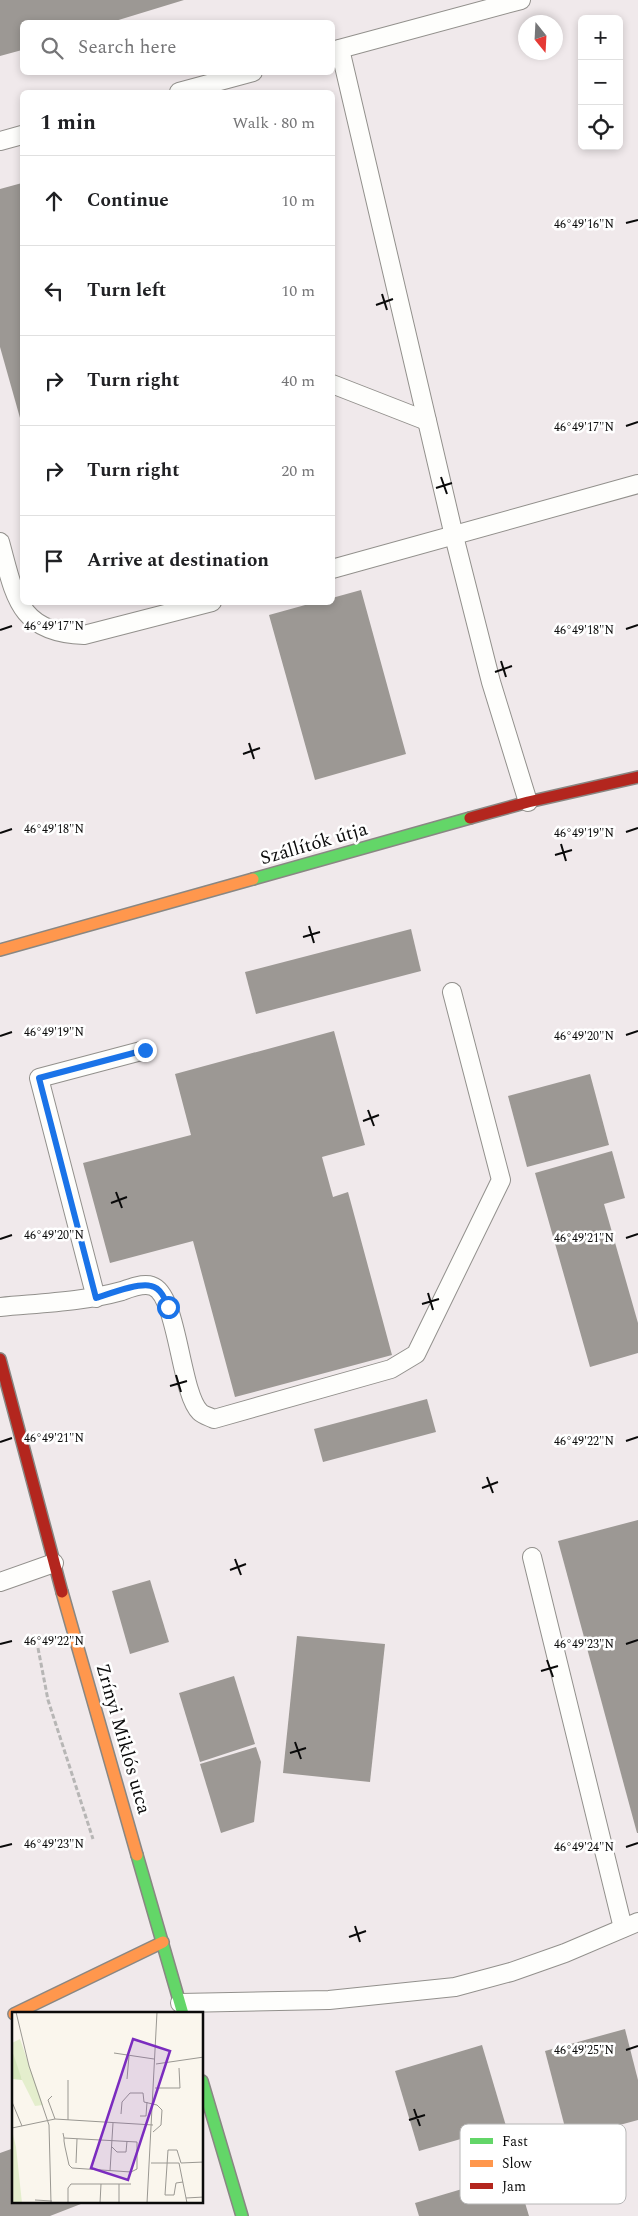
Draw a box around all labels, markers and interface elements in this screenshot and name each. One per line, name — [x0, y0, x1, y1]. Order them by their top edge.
north arrow — [518, 15, 563, 60]
map controls — [578, 15, 623, 150]
button: + — [578, 15, 623, 60]
search box — [20, 20, 335, 75]
text: Search here — [78, 33, 177, 62]
icon: search — [38, 34, 66, 62]
button: − — [578, 60, 623, 105]
button: locate — [578, 105, 623, 150]
text: 1 min — [40, 107, 96, 139]
text: Walk · 80 m — [232, 111, 315, 135]
text: Continue — [87, 186, 169, 215]
icon: ahead — [40, 187, 68, 215]
text: 10 m — [281, 189, 315, 213]
text: 46°49'16"N — [554, 215, 614, 234]
text: Turn left — [87, 276, 166, 305]
icon: left — [40, 277, 68, 305]
text: 10 m — [281, 279, 315, 303]
text: Turn right — [87, 366, 180, 395]
icon: right — [40, 367, 68, 395]
text: 40 m — [281, 369, 315, 393]
text: 46°49'17"N — [554, 418, 614, 437]
text: Turn right — [87, 456, 180, 485]
icon: right — [40, 457, 68, 485]
text: 20 m — [281, 459, 315, 483]
text: Arrive at destination — [87, 546, 269, 575]
icon: arrive — [40, 547, 68, 575]
text: 46°49'17"N — [24, 617, 84, 636]
text: 46°49'18"N — [554, 621, 614, 640]
street label: Szállítók útja — [257, 815, 372, 873]
text: 46°49'18"N — [24, 820, 84, 839]
text: 46°49'19"N — [554, 824, 614, 843]
text: 46°49'19"N — [24, 1023, 84, 1042]
text: 46°49'20"N — [554, 1027, 614, 1046]
route end — [134, 1039, 157, 1062]
text: 46°49'20"N — [24, 1226, 84, 1245]
text: 46°49'21"N — [554, 1229, 614, 1248]
route start — [157, 1296, 180, 1319]
text: 46°49'21"N — [24, 1429, 84, 1448]
text: 46°49'22"N — [554, 1432, 614, 1451]
text: 46°49'22"N — [24, 1632, 84, 1651]
text: 46°49'23"N — [554, 1635, 614, 1654]
street label: Zrínyi Miklós utca — [88, 1660, 159, 1818]
text: 46°49'23"N — [24, 1835, 84, 1854]
text: 46°49'24"N — [554, 1838, 614, 1857]
inset map — [12, 2012, 204, 2204]
text: 46°49'25"N — [554, 2041, 614, 2060]
legend — [460, 2124, 626, 2204]
text: Fast — [502, 2131, 528, 2152]
text: Slow — [502, 2153, 532, 2174]
text: Jam — [502, 2176, 526, 2197]

